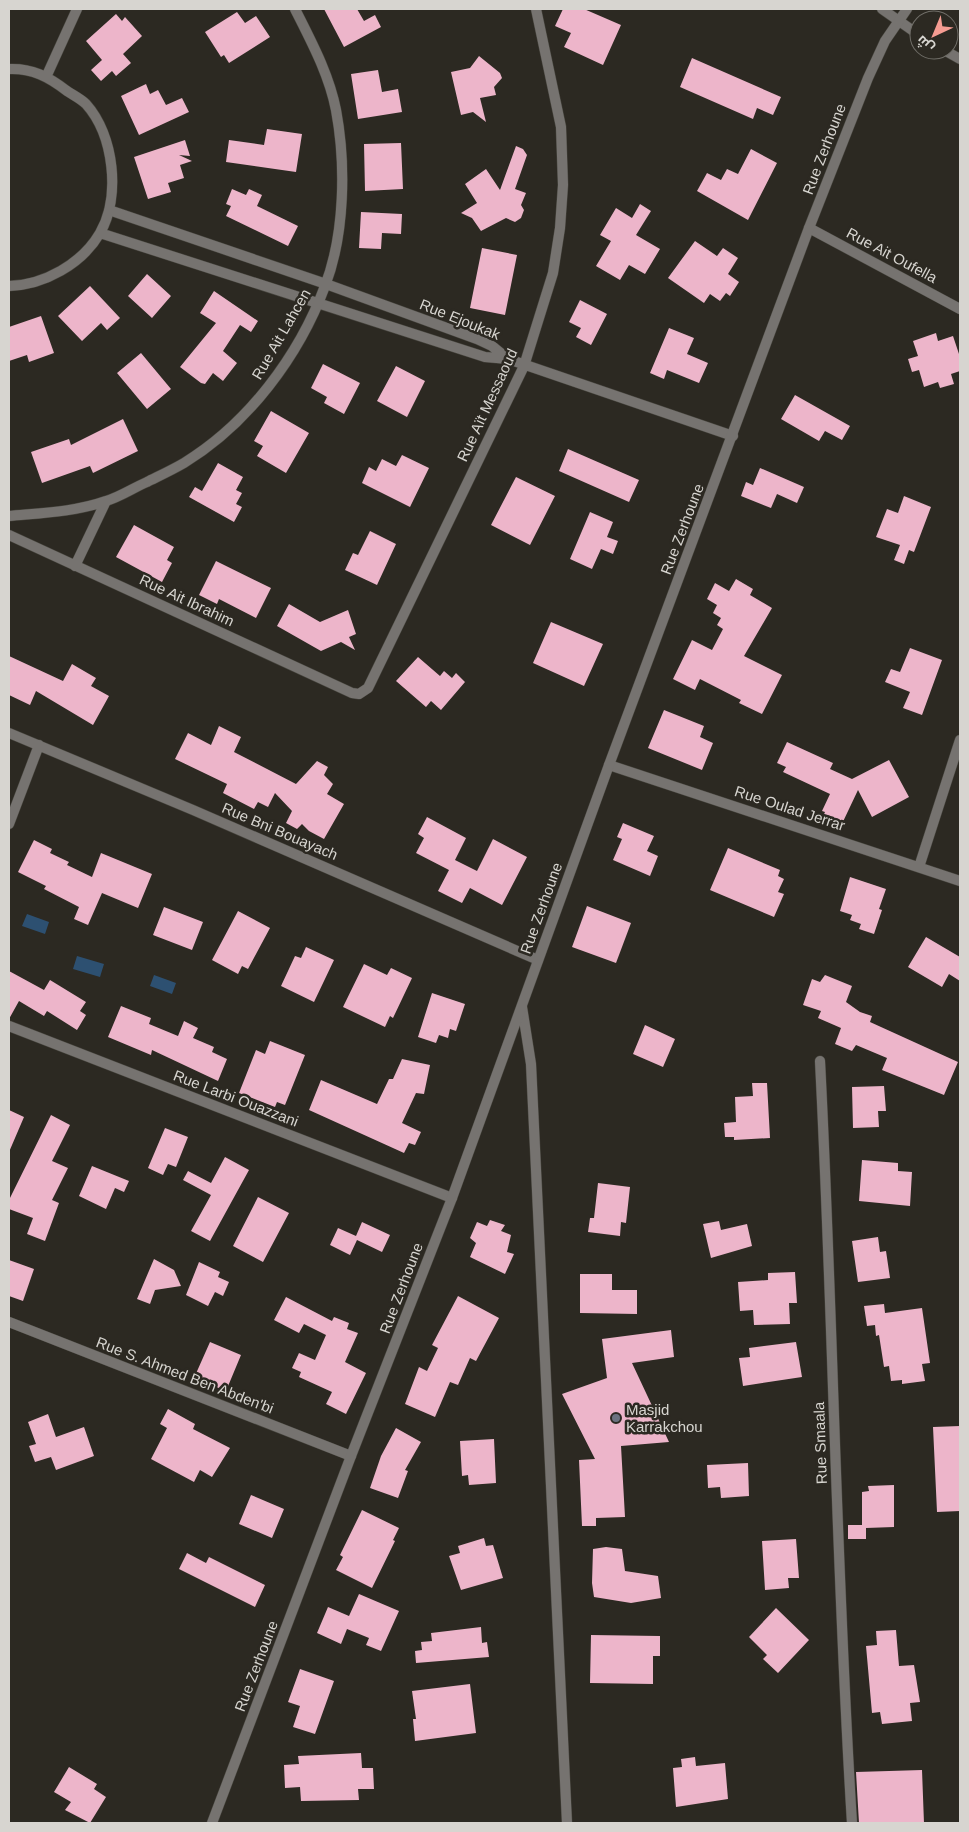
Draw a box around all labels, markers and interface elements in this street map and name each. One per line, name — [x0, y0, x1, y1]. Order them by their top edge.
north arrow — [909, 10, 959, 60]
text: ش — [913, 32, 938, 56]
street label: Rue Zerhoune — [799, 101, 849, 197]
street label: Rue Ait Oufella — [844, 224, 941, 286]
street label: Rue Ait Lahcen — [248, 286, 314, 382]
street label: Rue Ejoukak — [417, 295, 503, 343]
street label: Rue Aït Messaoud — [453, 346, 521, 464]
street label: Rue Zerhoune — [657, 481, 707, 577]
street label: Rue Ait Ibrahim — [137, 571, 237, 629]
street label: Rue Oulad Jerrar — [733, 782, 847, 834]
street label: Rue Bni Bouayach — [219, 799, 341, 863]
street label: Rue Zerhoune — [517, 860, 565, 956]
street label: Rue Larbi Ouazzani — [171, 1066, 301, 1130]
street label: Rue Zerhoune — [376, 1240, 426, 1336]
street label: Rue S. Ahmed Ben Abden'bi — [94, 1333, 276, 1417]
place label: Masjid Karrakchou — [626, 1401, 703, 1435]
street label: Rue Smaala — [810, 1401, 830, 1485]
marker: Masjid Karrakchou — [610, 1412, 622, 1424]
street label: Rue Zerhoune — [231, 1618, 281, 1714]

